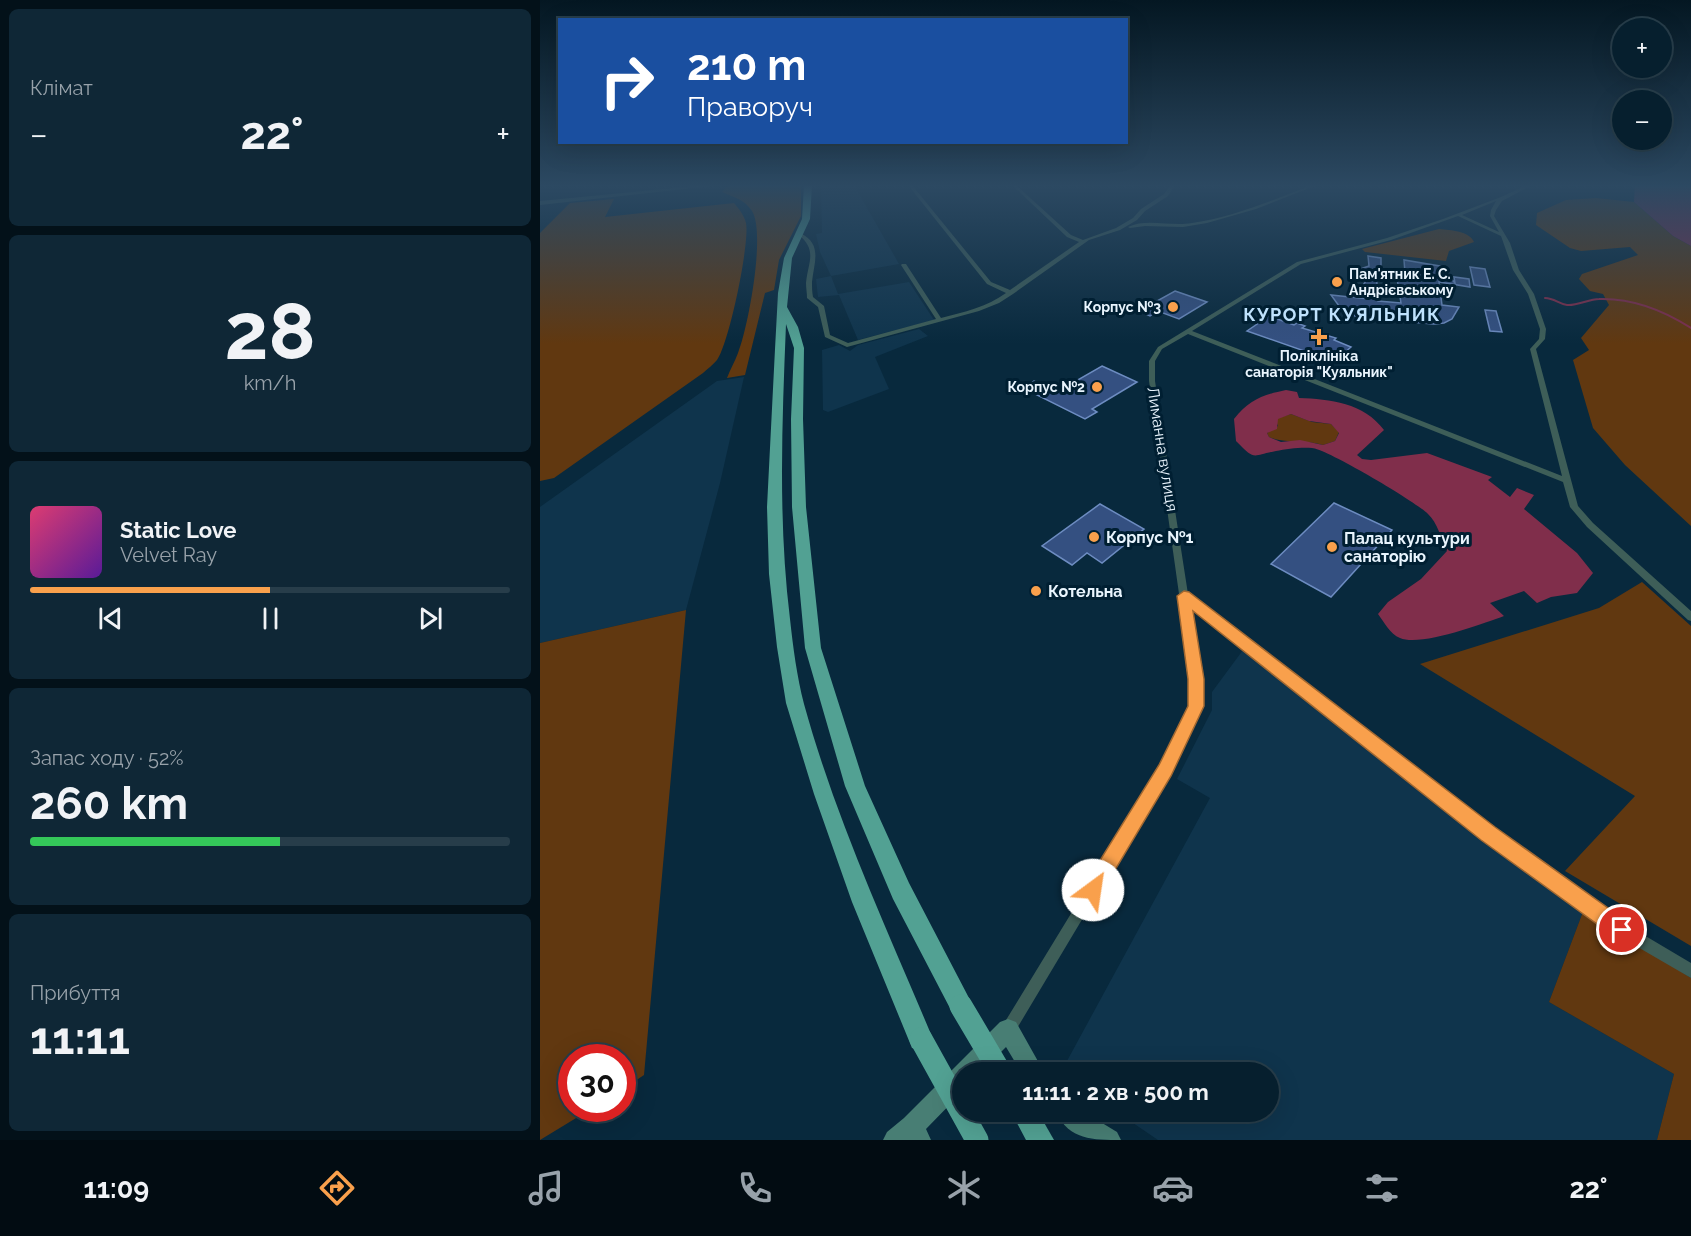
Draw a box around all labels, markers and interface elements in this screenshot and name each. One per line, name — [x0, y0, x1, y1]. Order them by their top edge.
map controls — [1612, 18, 1672, 150]
button: + — [1612, 18, 1672, 78]
text: 210 m — [687, 41, 806, 90]
icon: right — [588, 42, 666, 120]
text: Клімат — [30, 76, 93, 100]
button: − — [1612, 90, 1672, 150]
text: Праворуч — [687, 91, 813, 122]
text: 22° — [240, 107, 304, 160]
text: − — [30, 115, 48, 154]
text: + — [496, 115, 510, 154]
place label: Пам'ятник Е. С. Андрієвському — [1349, 266, 1454, 298]
marker: Пам'ятник Е. С. Андрієвському — [1330, 275, 1344, 289]
text: 28 — [224, 286, 316, 377]
place label: Корпус №3 — [1084, 299, 1161, 315]
marker: Корпус №3 — [1166, 300, 1180, 314]
district label: КУРОРТ КУЯЛЬНИК — [1243, 304, 1441, 325]
marker: Поліклініка санаторія "Куяльник" — [1310, 328, 1328, 346]
place label: Поліклініка санаторія "Куяльник" — [1245, 348, 1393, 380]
text: km/h — [244, 371, 296, 395]
place label: Корпус №2 — [1007, 379, 1085, 395]
marker: Корпус №2 — [1090, 380, 1104, 394]
street label: Лиманна вулиця — [1143, 385, 1182, 513]
text: Static Love — [120, 517, 237, 543]
place label: Корпус №1 — [1106, 528, 1194, 547]
place label: Палац культури санаторію — [1344, 529, 1470, 566]
marker: Корпус №1 — [1087, 530, 1101, 544]
marker: Палац культури санаторію — [1325, 540, 1339, 554]
text: Velvet Ray — [120, 543, 217, 567]
place label: Котельна — [1048, 582, 1123, 601]
marker: Котельна — [1029, 584, 1043, 598]
icon: previous — [94, 602, 127, 635]
icon: pause — [254, 602, 287, 635]
icon: next — [414, 602, 447, 635]
text: Запас ходу · 52% — [30, 746, 184, 770]
text: 260 km — [30, 777, 188, 830]
position arrow — [1061, 858, 1125, 922]
pin — [1596, 904, 1647, 955]
icon: arrive — [1605, 913, 1638, 946]
text: Прибуття — [30, 981, 120, 1005]
text: 11:11 — [30, 1012, 130, 1065]
speed limit sign: 30 — [558, 1044, 636, 1122]
text: 11:11 · 2 хв · 500 m — [1022, 1079, 1209, 1105]
icon: directions — [316, 1167, 358, 1209]
icon: music — [525, 1167, 567, 1209]
icon: phone — [734, 1167, 776, 1209]
icon: climate — [943, 1167, 985, 1209]
icon: car — [1152, 1167, 1194, 1209]
icon: filters — [1361, 1167, 1403, 1209]
text: 11:09 — [83, 1173, 149, 1204]
text: 22° — [1570, 1173, 1608, 1204]

